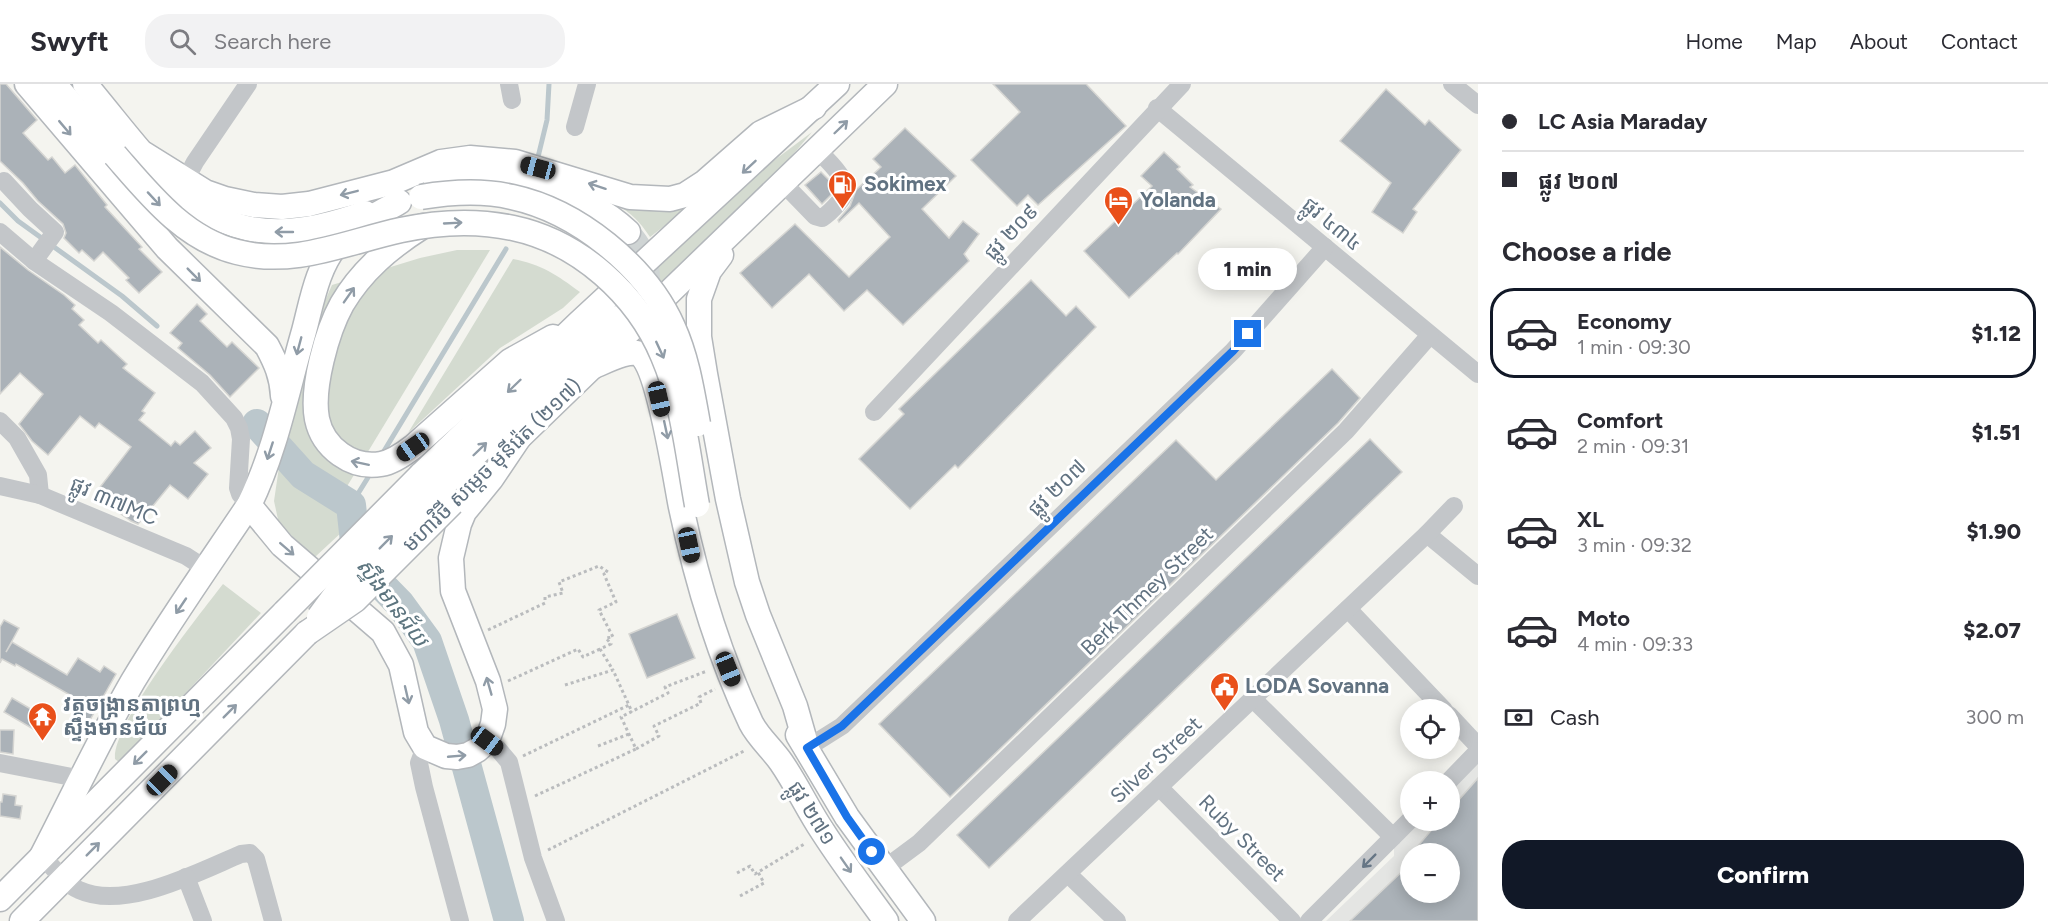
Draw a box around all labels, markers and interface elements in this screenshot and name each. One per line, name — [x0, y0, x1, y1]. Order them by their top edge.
search box — [145, 14, 565, 68]
text: Swyft — [30, 24, 109, 58]
icon: search — [166, 25, 199, 58]
text: Search here — [214, 28, 331, 55]
text: Home — [1686, 29, 1743, 54]
text: Map — [1776, 29, 1817, 54]
text: About — [1850, 29, 1908, 54]
text: Contact — [1941, 29, 2018, 54]
text: LC Asia Maraday — [1538, 108, 1708, 135]
one-way arrow — [833, 119, 848, 134]
one-way arrow — [58, 121, 72, 136]
car — [518, 155, 558, 181]
one-way arrow — [741, 160, 756, 174]
fuel station icon: Sokimex — [827, 168, 859, 210]
text: ផ្លូវ ២០៧ — [1538, 168, 1619, 195]
place label: Sokimex — [864, 171, 947, 196]
one-way arrow — [588, 180, 607, 191]
hotel icon: Yolanda — [1103, 184, 1135, 226]
place label: Yolanda — [1140, 187, 1216, 212]
one-way arrow — [340, 188, 359, 200]
one-way arrow — [147, 191, 161, 206]
street label: ផ្លូវ ៤៣៤ — [1293, 192, 1367, 261]
street label: ផ្លូវ ២០៩ — [978, 198, 1048, 270]
one-way arrow — [443, 218, 463, 229]
one-way arrow — [274, 226, 294, 238]
text: Choose a ride — [1502, 235, 1671, 268]
callout: 1 min — [1198, 247, 1298, 289]
text: 1 min — [1224, 257, 1271, 281]
one-way arrow — [187, 267, 202, 282]
one-way arrow — [343, 287, 355, 304]
icon: car — [1505, 306, 1559, 360]
text: Economy — [1577, 308, 1672, 335]
route end — [1234, 320, 1261, 347]
text: $1.12 — [1971, 320, 2021, 347]
text: 1 min · 09:30 — [1577, 335, 1691, 359]
one-way arrow — [293, 336, 305, 355]
one-way arrow — [655, 341, 666, 359]
street label: មហាវិថី សម្តេច មុនីរ៉េត (២១៧) — [397, 373, 587, 558]
one-way arrow — [506, 378, 521, 393]
car — [646, 379, 672, 419]
icon: car — [1505, 405, 1559, 459]
text: Comfort — [1577, 407, 1663, 434]
text: $1.51 — [1971, 419, 2021, 446]
one-way arrow — [660, 421, 672, 440]
car — [393, 429, 433, 465]
text: 2 min · 09:31 — [1577, 434, 1689, 458]
one-way arrow — [264, 441, 275, 460]
one-way arrow — [472, 442, 487, 456]
street label: ផ្លូវ ២០៧ — [1022, 454, 1096, 526]
one-way arrow — [351, 456, 370, 468]
street label: ផ្លូវ ៣៧MC — [64, 471, 162, 537]
icon: car — [1505, 504, 1559, 558]
text: XL — [1577, 506, 1604, 533]
text: $1.90 — [1966, 518, 2021, 545]
street label: Berk Thmey Street — [1075, 521, 1218, 660]
car — [676, 526, 702, 564]
text: 3 min · 09:32 — [1577, 533, 1692, 557]
one-way arrow — [379, 534, 394, 549]
one-way arrow — [279, 543, 295, 556]
water label: ស្ទឹងមានជ័យ — [350, 553, 436, 654]
one-way arrow — [175, 597, 187, 613]
icon: car — [1505, 603, 1559, 657]
text: Moto — [1577, 605, 1630, 632]
text: $2.07 — [1963, 617, 2021, 644]
text: 4 min · 09:33 — [1577, 632, 1693, 656]
car — [713, 649, 743, 689]
public building icon: LODA Sovanna — [1208, 670, 1240, 712]
place label: LODA Sovanna — [1245, 673, 1389, 698]
one-way arrow — [483, 677, 494, 696]
one-way arrow — [402, 685, 414, 704]
place label: វត្តចង្ក្រានតាព្រហ្ម ស្ទឹងមានជ័យ — [63, 691, 201, 742]
map controls — [1400, 699, 1460, 903]
button: locate — [1400, 699, 1460, 759]
temple icon: វត្តចង្ក្រានតាព្រហ្ម ស្ទឹងមានជ័យ — [26, 700, 58, 742]
icon: cash — [1502, 701, 1535, 734]
one-way arrow — [223, 704, 238, 719]
text: Cash — [1550, 704, 1600, 731]
text: 300 m — [1966, 705, 2024, 729]
street label: Silver Street — [1105, 711, 1207, 808]
car — [467, 723, 507, 759]
one-way arrow — [133, 750, 147, 765]
one-way arrow — [446, 750, 466, 761]
car — [143, 761, 181, 799]
button: + — [1400, 771, 1460, 831]
street label: ផ្លូវ ២៧១ — [777, 776, 842, 853]
street label: Ruby Street — [1194, 789, 1291, 886]
route start — [858, 838, 885, 865]
button: Confirm — [1502, 840, 2024, 909]
one-way arrow — [85, 842, 100, 857]
button: − — [1400, 843, 1460, 903]
one-way arrow — [1361, 854, 1376, 868]
one-way arrow — [840, 857, 852, 873]

